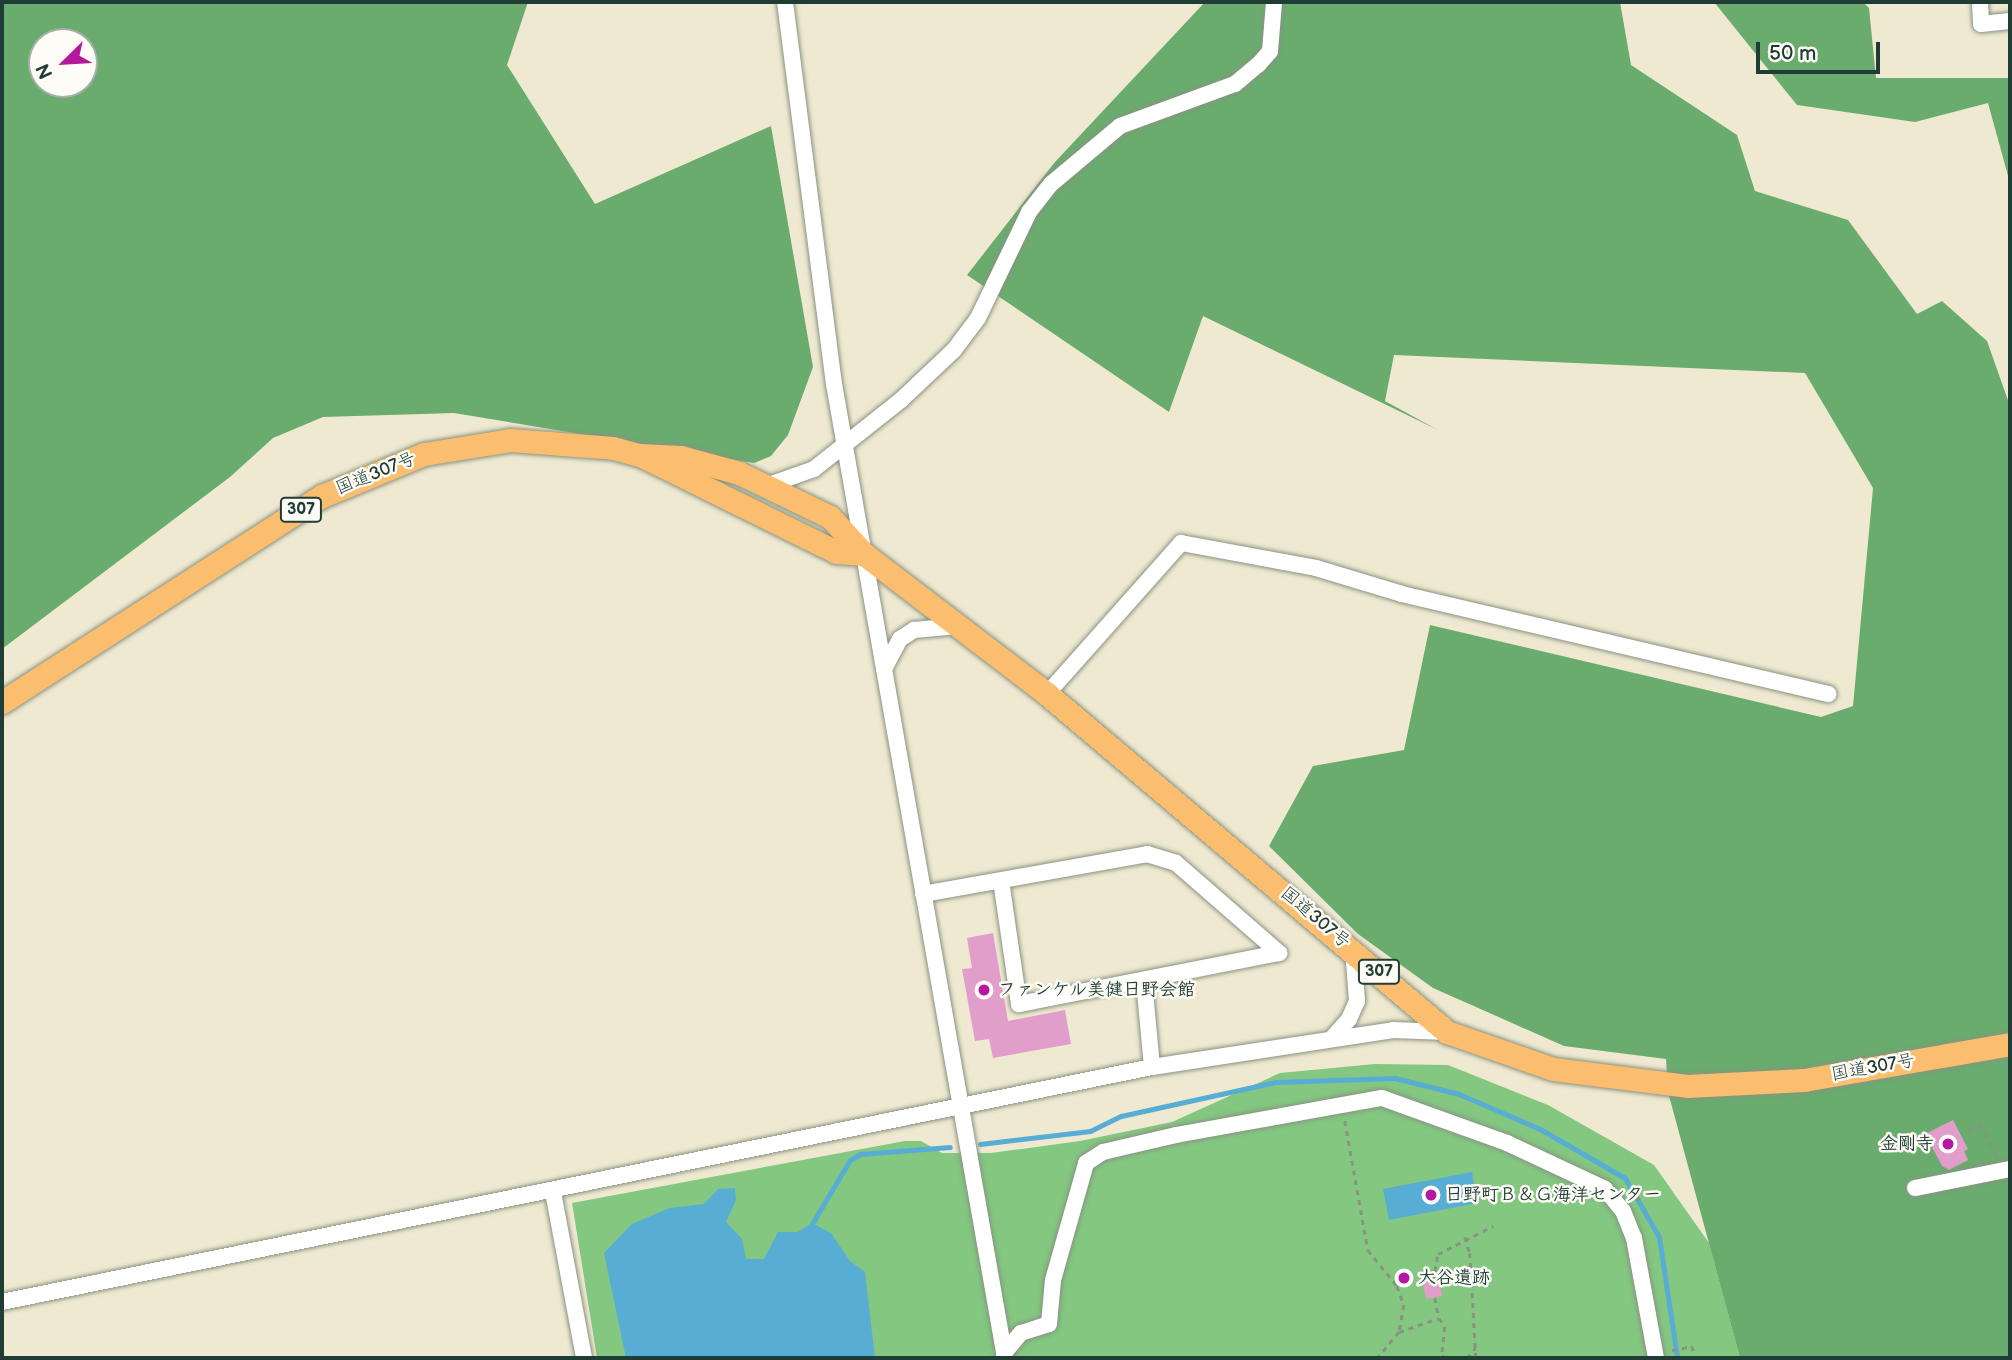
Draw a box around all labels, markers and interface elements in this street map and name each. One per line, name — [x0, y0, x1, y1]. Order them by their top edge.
north arrow — [28, 28, 98, 98]
scale bar — [1760, 28, 1884, 72]
text: 50 m — [1769, 41, 1816, 66]
text: N — [32, 60, 59, 82]
street label: 国道307号 — [333, 448, 419, 500]
road number: 307 — [278, 498, 324, 523]
street label: 国道307号 — [1276, 883, 1354, 953]
road number: 307 — [1356, 960, 1402, 984]
place label: ファンケル美健日野会館 — [998, 979, 1196, 1001]
marker: ファンケル美健日野会館 — [976, 982, 992, 998]
street label: 国道307号 — [1830, 1050, 1916, 1086]
place label: 金剛寺 — [1880, 1133, 1934, 1155]
marker: 金剛寺 — [1940, 1136, 1956, 1152]
place label: 日野町Ｂ＆Ｇ海洋センター — [1445, 1184, 1661, 1206]
marker: 日野町Ｂ＆Ｇ海洋センター — [1423, 1187, 1439, 1203]
place label: 大谷遺跡 — [1418, 1267, 1490, 1289]
marker: 大谷遺跡 — [1396, 1270, 1412, 1286]

